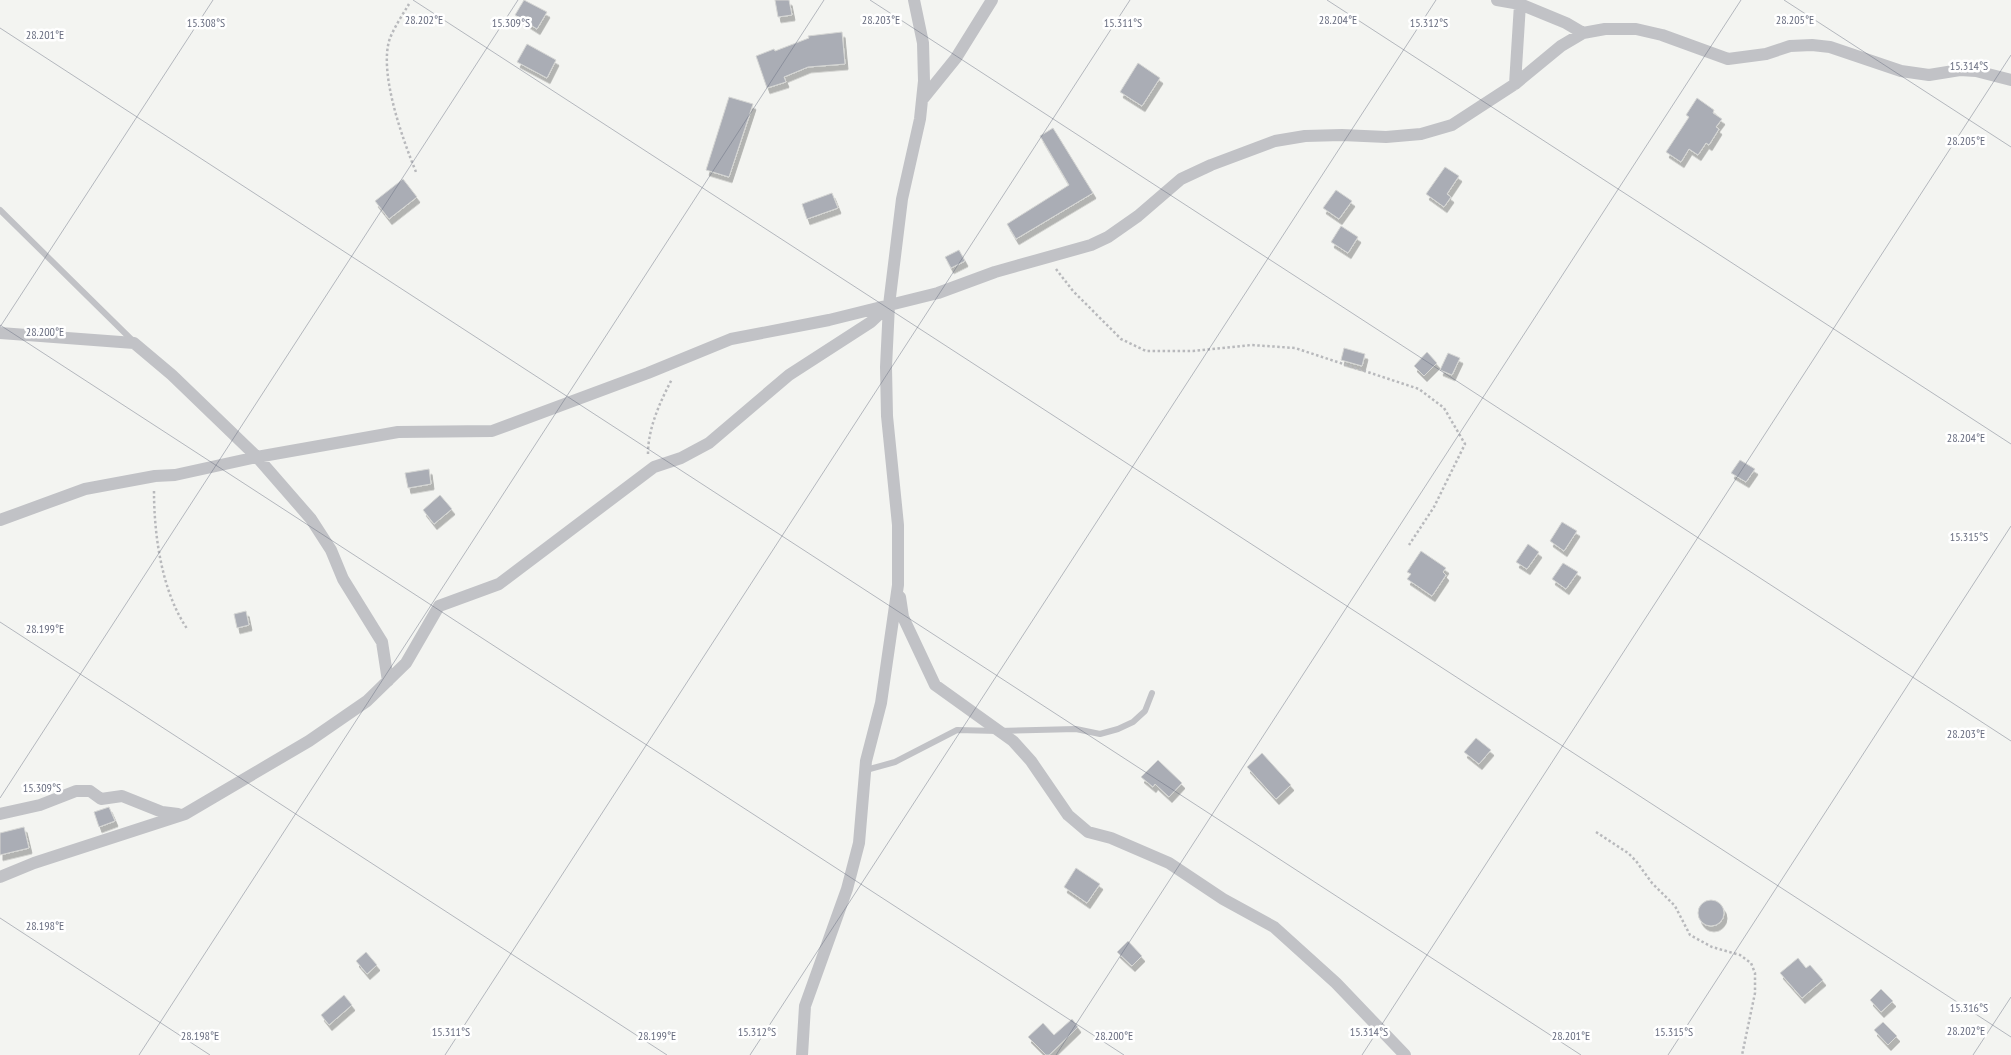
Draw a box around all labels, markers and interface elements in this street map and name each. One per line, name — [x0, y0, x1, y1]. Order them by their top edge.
text: 28.202°E — [405, 12, 443, 27]
text: 28.203°E — [862, 12, 900, 27]
text: 28.204°E — [1319, 12, 1357, 27]
text: 28.205°E — [1776, 12, 1814, 27]
text: 15.308°S — [187, 15, 225, 30]
text: 15.309°S — [492, 15, 530, 30]
text: 15.311°S — [1104, 15, 1142, 30]
text: 15.312°S — [1410, 15, 1448, 30]
text: 28.201°E — [26, 27, 64, 42]
text: 15.314°S — [1950, 58, 1988, 73]
text: 28.205°E — [1947, 133, 1985, 148]
text: 28.200°E — [26, 324, 64, 339]
text: 28.204°E — [1947, 430, 1985, 445]
text: 15.315°S — [1950, 529, 1988, 544]
text: 28.199°E — [26, 621, 64, 636]
text: 28.203°E — [1947, 726, 1985, 741]
text: 15.309°S — [23, 780, 61, 795]
text: 28.198°E — [26, 918, 64, 933]
text: 15.316°S — [1950, 1000, 1988, 1015]
text: 28.202°E — [1947, 1023, 1985, 1038]
text: 15.311°S — [432, 1024, 470, 1039]
text: 15.312°S — [738, 1024, 776, 1039]
text: 15.314°S — [1350, 1024, 1388, 1039]
text: 15.315°S — [1655, 1024, 1693, 1039]
text: 28.198°E — [181, 1028, 219, 1043]
text: 28.199°E — [638, 1028, 676, 1043]
text: 28.200°E — [1095, 1028, 1133, 1043]
text: 28.201°E — [1552, 1028, 1590, 1043]

